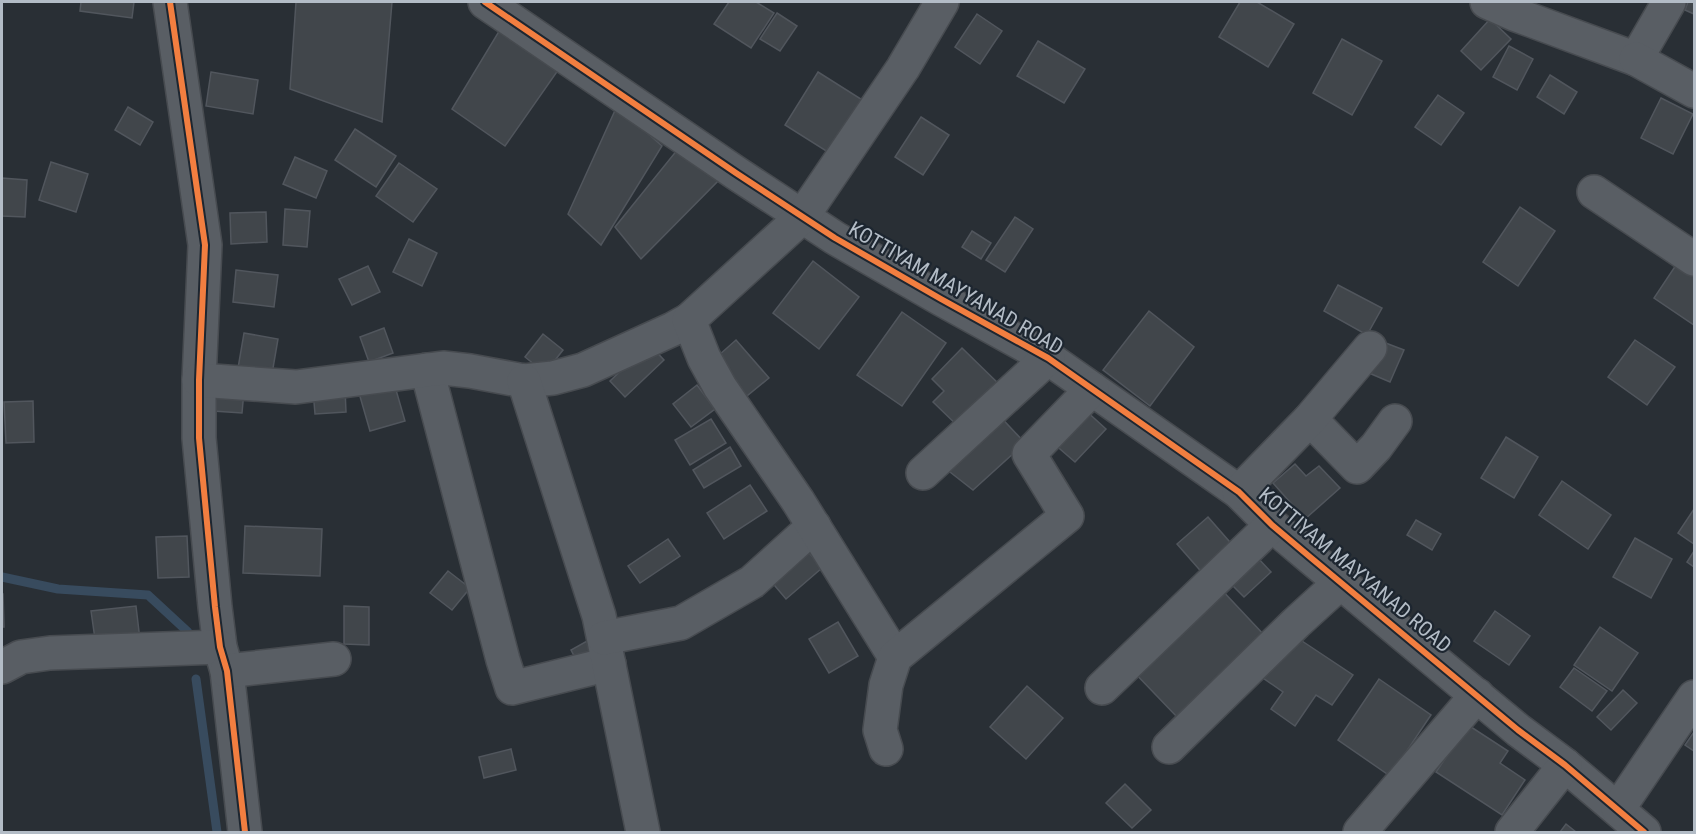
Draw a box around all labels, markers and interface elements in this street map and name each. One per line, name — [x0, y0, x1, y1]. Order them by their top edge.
street label: KOTTIYAM MAYYANAD ROAD — [844, 217, 1068, 359]
street label: KOTTIYAM MAYYANAD ROAD — [1254, 482, 1456, 658]

